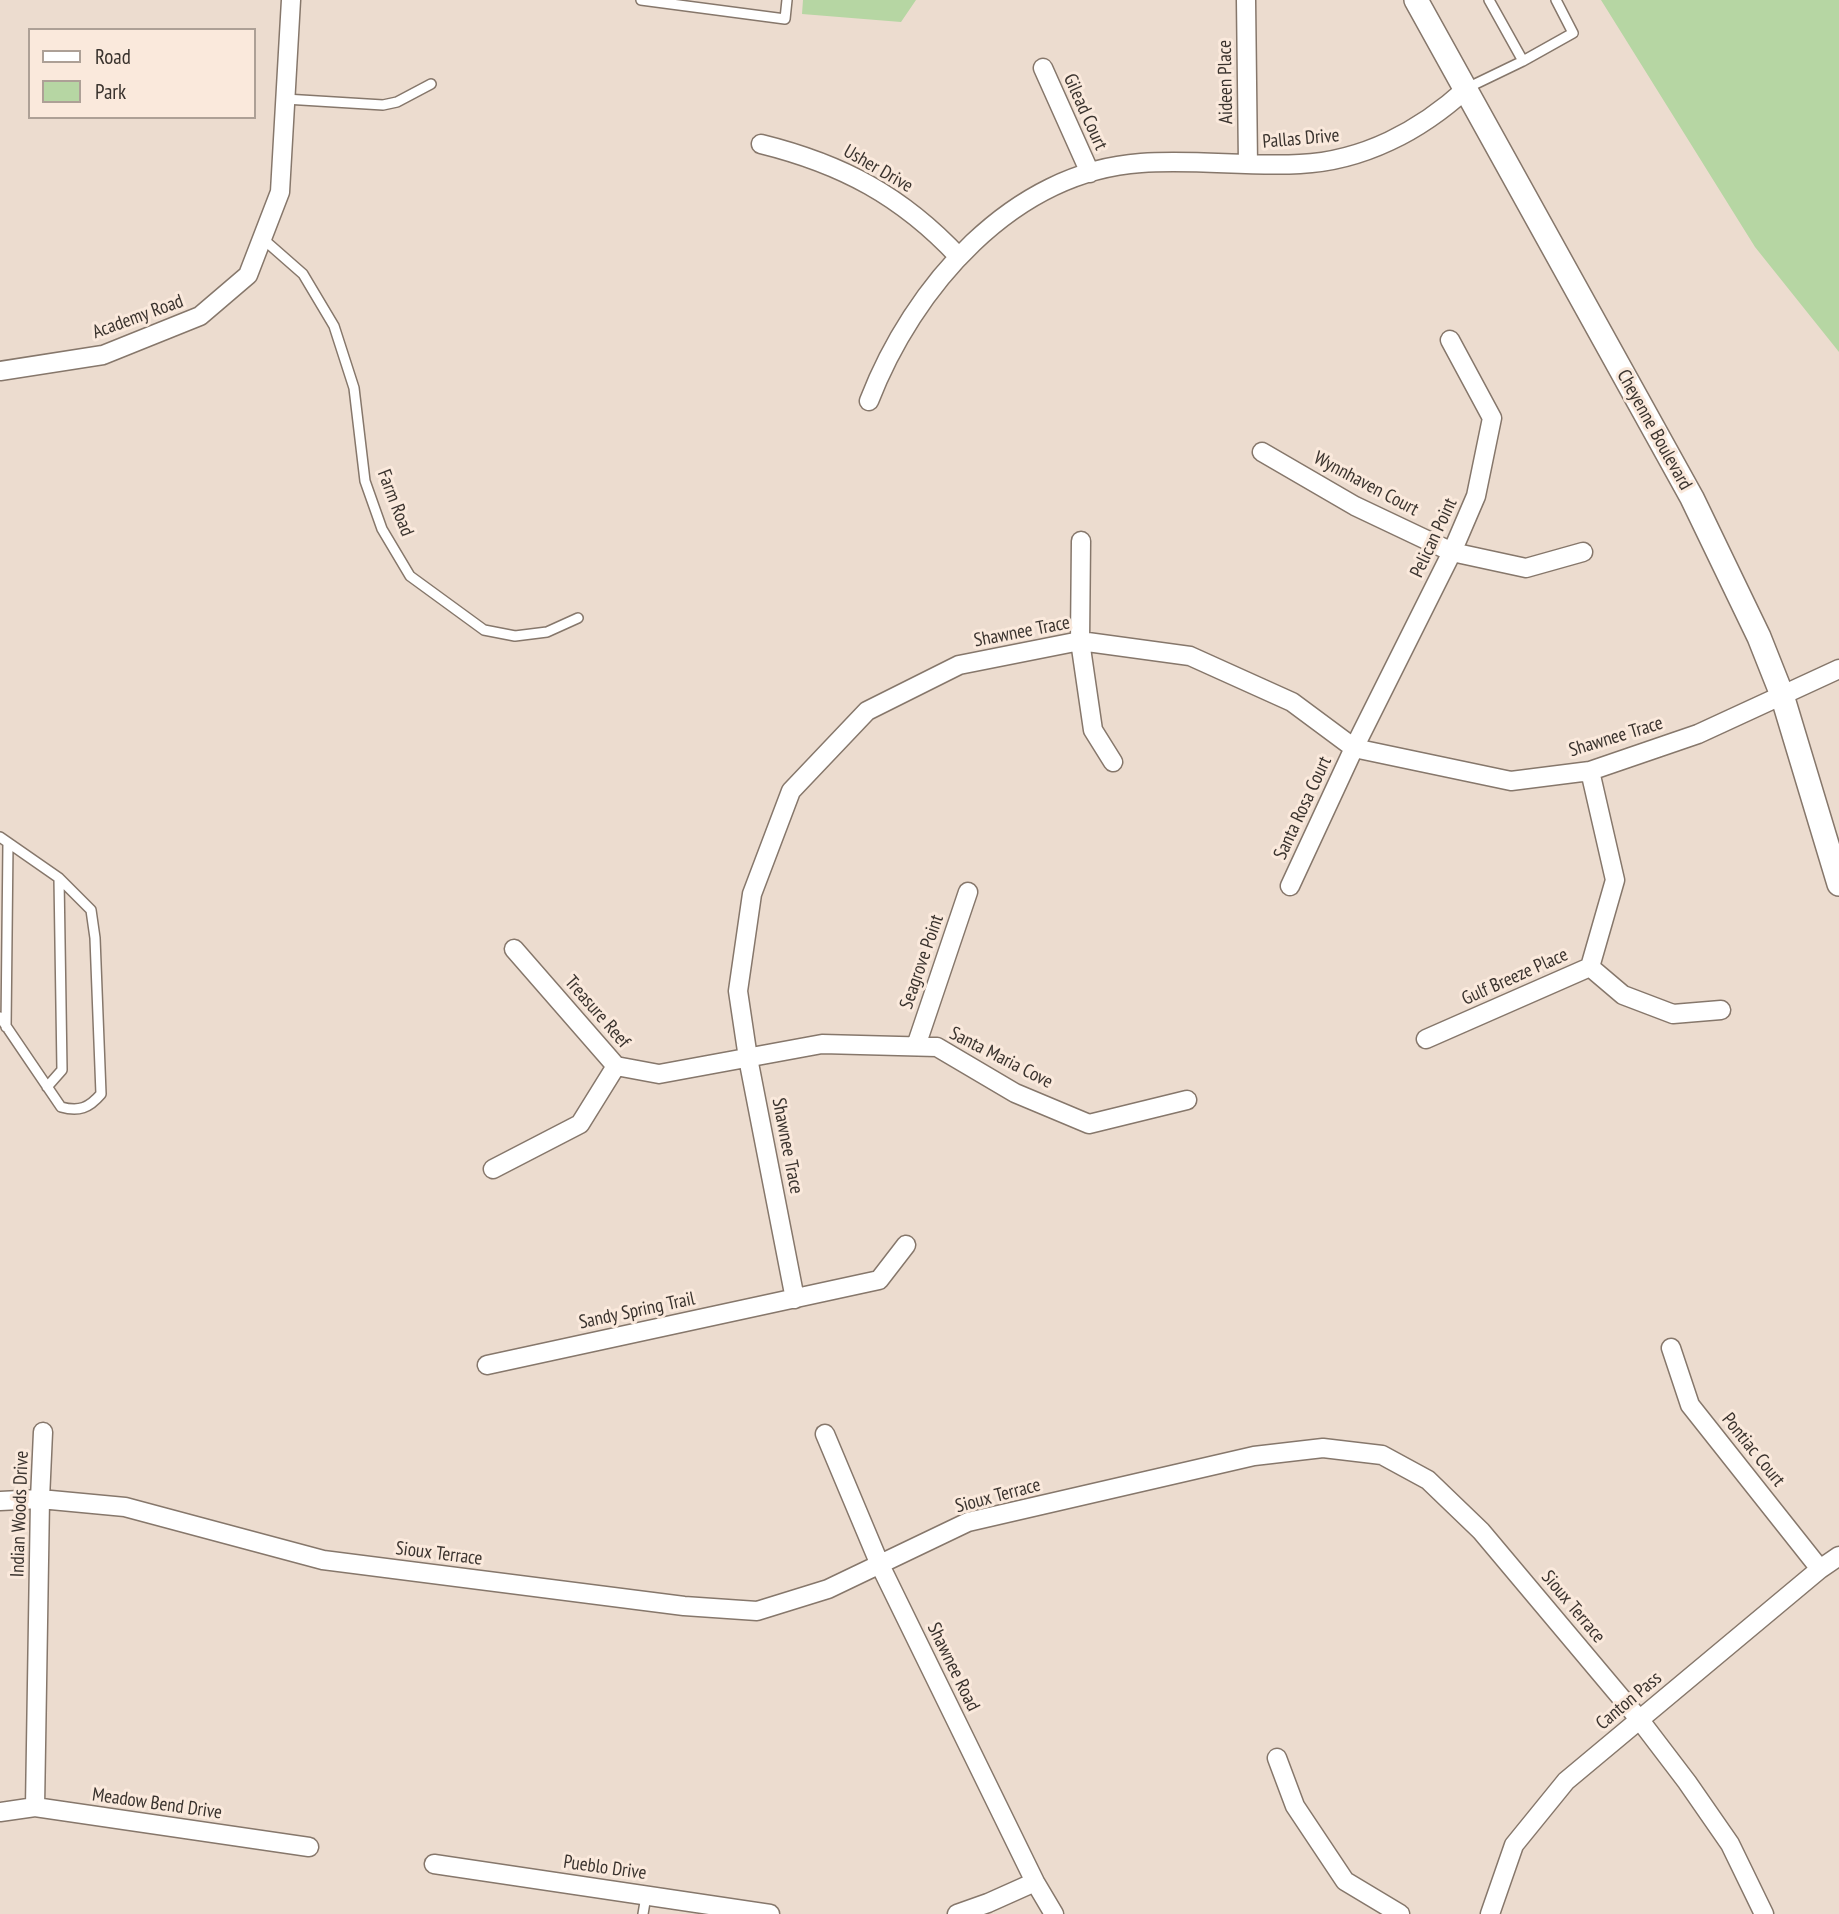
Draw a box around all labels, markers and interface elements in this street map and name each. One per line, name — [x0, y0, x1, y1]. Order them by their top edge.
legend — [28, 28, 256, 119]
street label: Aideen Place — [1214, 40, 1238, 124]
text: Road — [95, 43, 131, 70]
street label: Gilead Court — [1058, 70, 1112, 154]
text: Park — [95, 78, 126, 105]
street label: Pallas Drive — [1262, 124, 1340, 154]
street label: Usher Drive — [839, 140, 917, 198]
street label: Academy Road — [89, 290, 187, 344]
street label: Cheyenne Boulevard — [1612, 366, 1696, 494]
street label: Wynnhaven Court — [1310, 447, 1422, 521]
street label: Farm Road — [372, 466, 418, 540]
street label: Pelican Point — [1406, 495, 1462, 581]
street label: Shawnee Trace — [972, 612, 1072, 652]
street label: Shawnee Trace — [1566, 712, 1666, 762]
street label: Santa Rosa Court — [1269, 753, 1337, 863]
street label: Seagrove Point — [895, 912, 949, 1012]
street label: Gulf Breeze Place — [1458, 943, 1572, 1011]
street label: Treasure Reef — [560, 971, 634, 1053]
street label: Santa Maria Cove — [945, 1022, 1057, 1094]
street label: Shawnee Trace — [767, 1096, 807, 1196]
street label: Sandy Spring Trail — [577, 1288, 697, 1334]
street label: Pontiac Court — [1717, 1409, 1789, 1491]
street label: Indian Woods Drive — [6, 1450, 34, 1578]
street label: Sioux Terrace — [953, 1474, 1043, 1518]
street label: Sioux Terrace — [394, 1537, 484, 1571]
street label: Sioux Terrace — [1536, 1566, 1610, 1648]
street label: Shawnee Road — [922, 1619, 984, 1715]
street label: Canton Pass — [1592, 1667, 1666, 1735]
street label: Meadow Bend Drive — [91, 1784, 223, 1824]
street label: Pueblo Drive — [562, 1851, 648, 1885]

